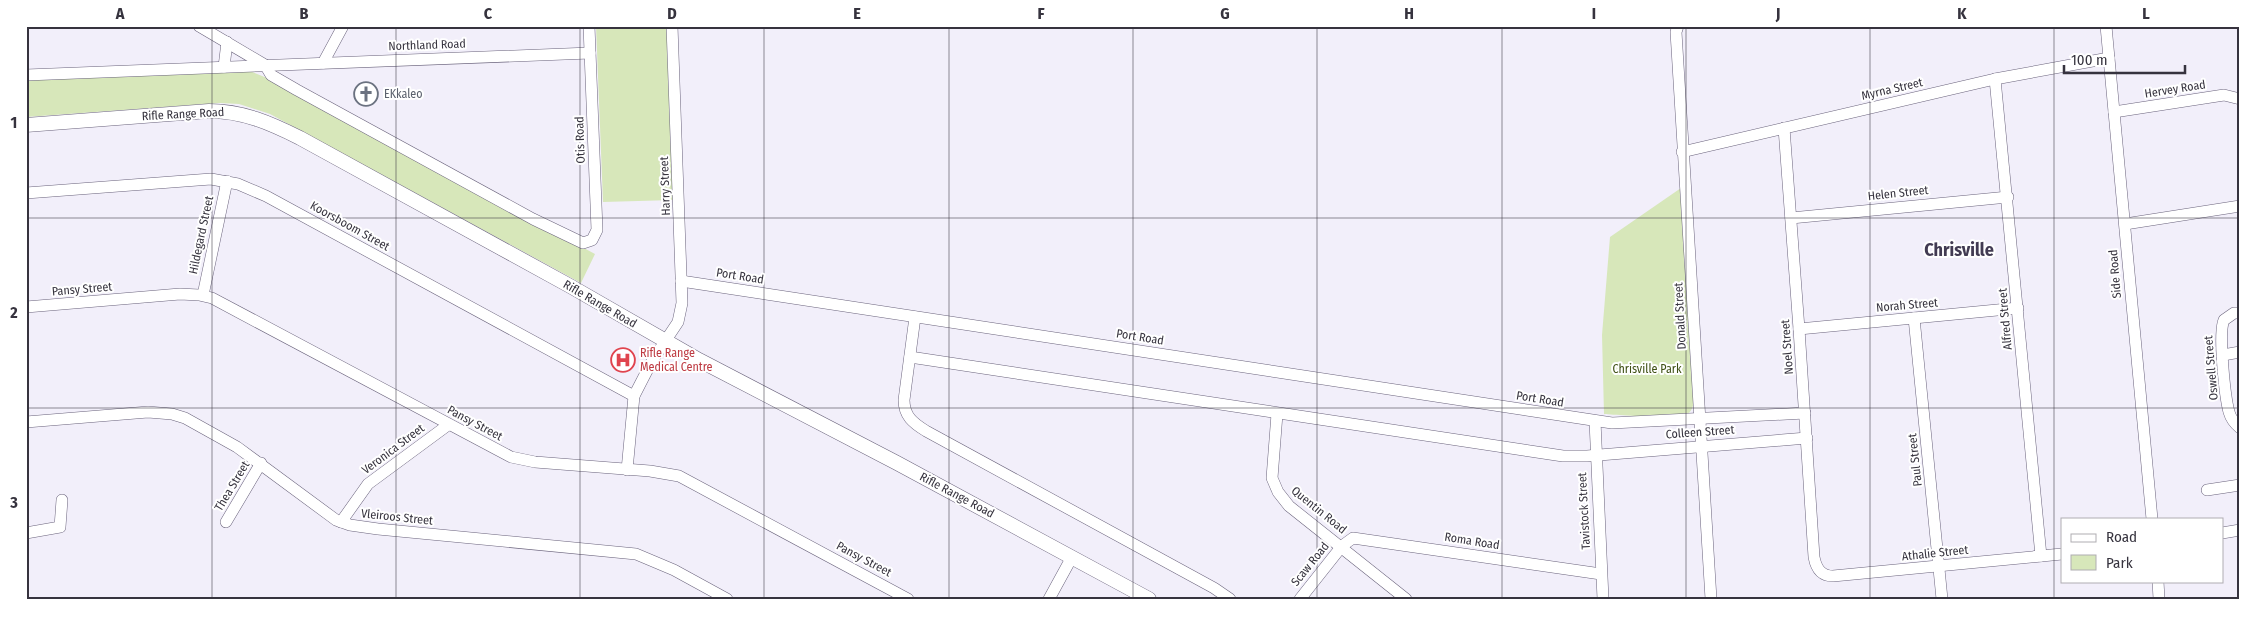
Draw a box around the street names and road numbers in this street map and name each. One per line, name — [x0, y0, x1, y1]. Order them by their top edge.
street label: Northland Road — [388, 37, 466, 53]
street label: Myrna Street — [1860, 75, 1924, 103]
street label: Hervey Road — [2143, 77, 2207, 101]
street label: Rifle Range Road — [141, 105, 225, 123]
street label: Otis Road — [572, 116, 588, 164]
street label: Harry Street — [657, 156, 673, 216]
street label: Helen Street — [1867, 183, 1929, 203]
street label: Hildegard Street — [186, 195, 216, 275]
street label: Koorsboom Street — [308, 198, 392, 254]
street label: Side Road — [2106, 249, 2124, 299]
street label: Port Road — [715, 265, 765, 287]
street label: Rifle Range Road — [561, 277, 639, 331]
street label: Pansy Street — [51, 279, 113, 299]
street label: Donald Street — [1671, 282, 1689, 350]
street label: Alfred Street — [1995, 288, 2015, 350]
street label: Norah Street — [1876, 295, 1939, 315]
street label: Noel Street — [1778, 319, 1796, 375]
street label: Port Road — [1115, 326, 1165, 348]
street label: Oswell Street — [2201, 335, 2221, 401]
street label: Port Road — [1515, 388, 1565, 410]
street label: Pansy Street — [445, 403, 505, 443]
street label: Veronica Street — [359, 421, 427, 477]
street label: Colleen Street — [1665, 423, 1735, 441]
street label: Paul Street — [1905, 433, 1925, 487]
street label: Thea Street — [212, 458, 252, 514]
street label: Rifle Range Road — [917, 469, 997, 521]
street label: Tavistock Street — [1575, 472, 1593, 550]
street label: Quentin Road — [1289, 483, 1349, 537]
street label: Vleiroos Street — [360, 506, 434, 528]
street label: Roma Road — [1444, 530, 1500, 552]
street label: Pansy Street — [834, 539, 894, 579]
street label: Scaw Road — [1288, 539, 1332, 589]
street label: Athalie Street — [1901, 543, 1969, 563]

